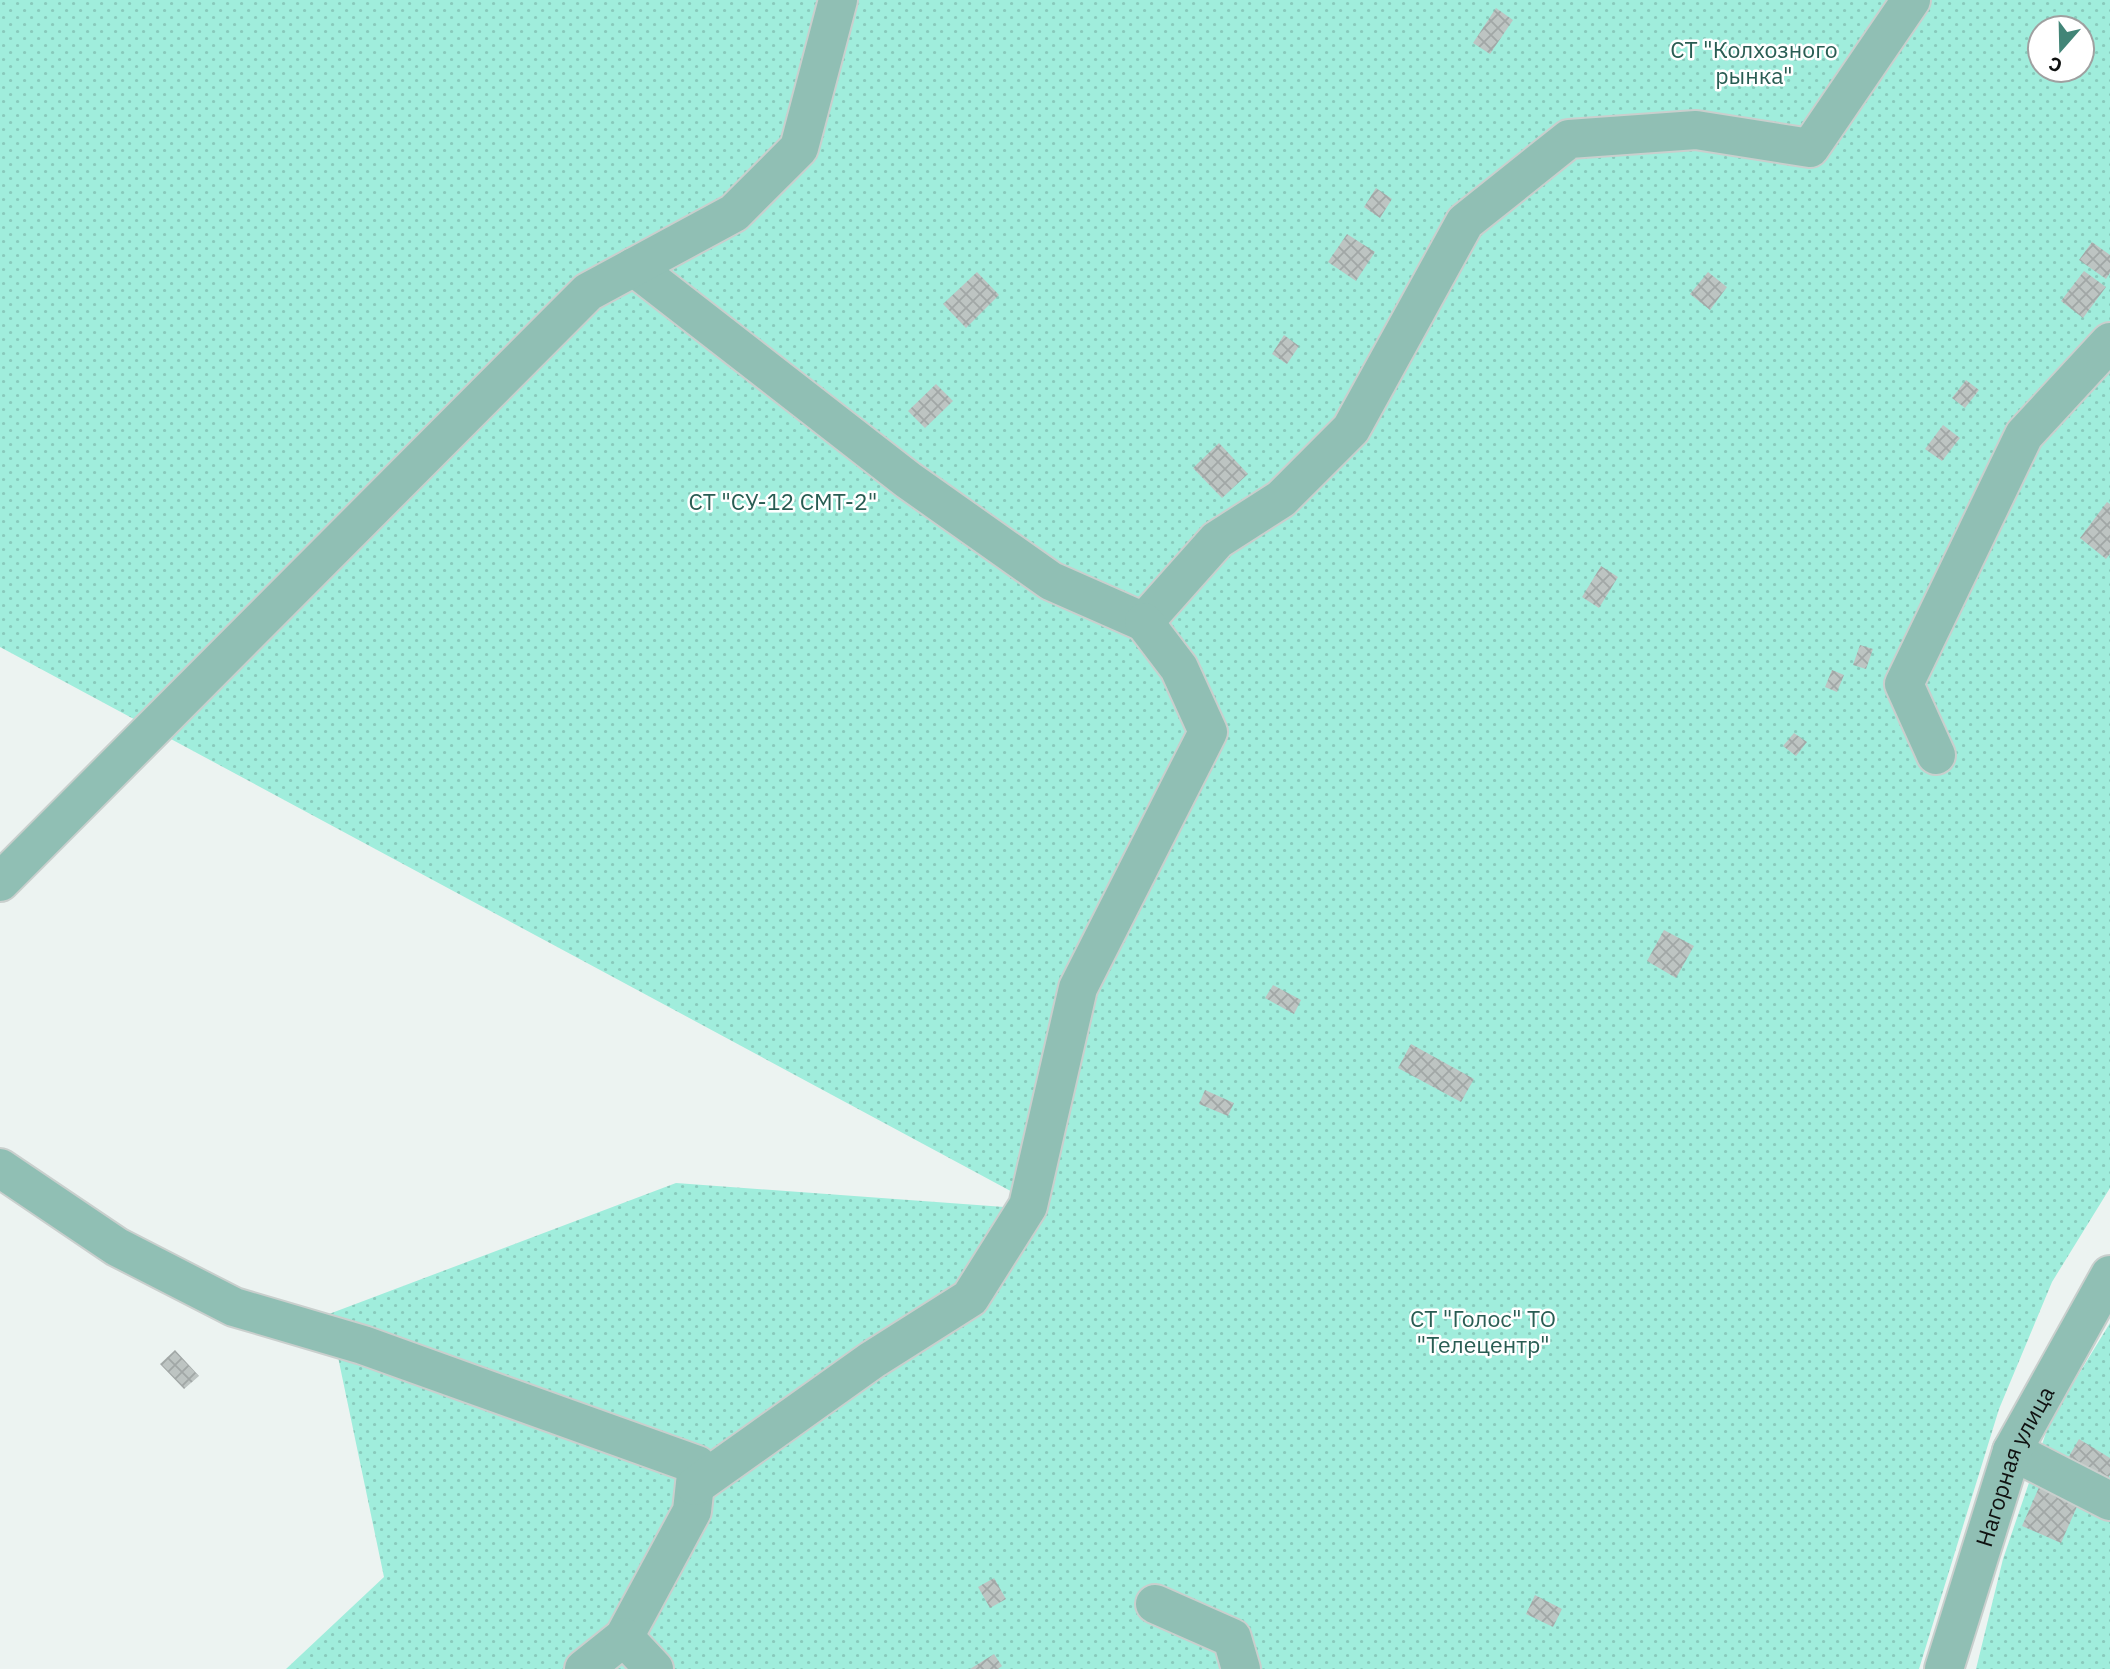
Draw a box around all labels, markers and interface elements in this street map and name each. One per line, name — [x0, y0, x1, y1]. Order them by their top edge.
north arrow — [2026, 14, 2096, 84]
park label: СТ "Колхозного рынка" — [1670, 34, 1838, 90]
text: С — [2045, 52, 2065, 78]
park label: СТ "СУ-12 СМТ-2" — [689, 486, 877, 516]
park label: СТ "Голос" ТО "Телецентр" — [1410, 1303, 1556, 1359]
street label: Нагорная улица — [1968, 1380, 2060, 1550]

